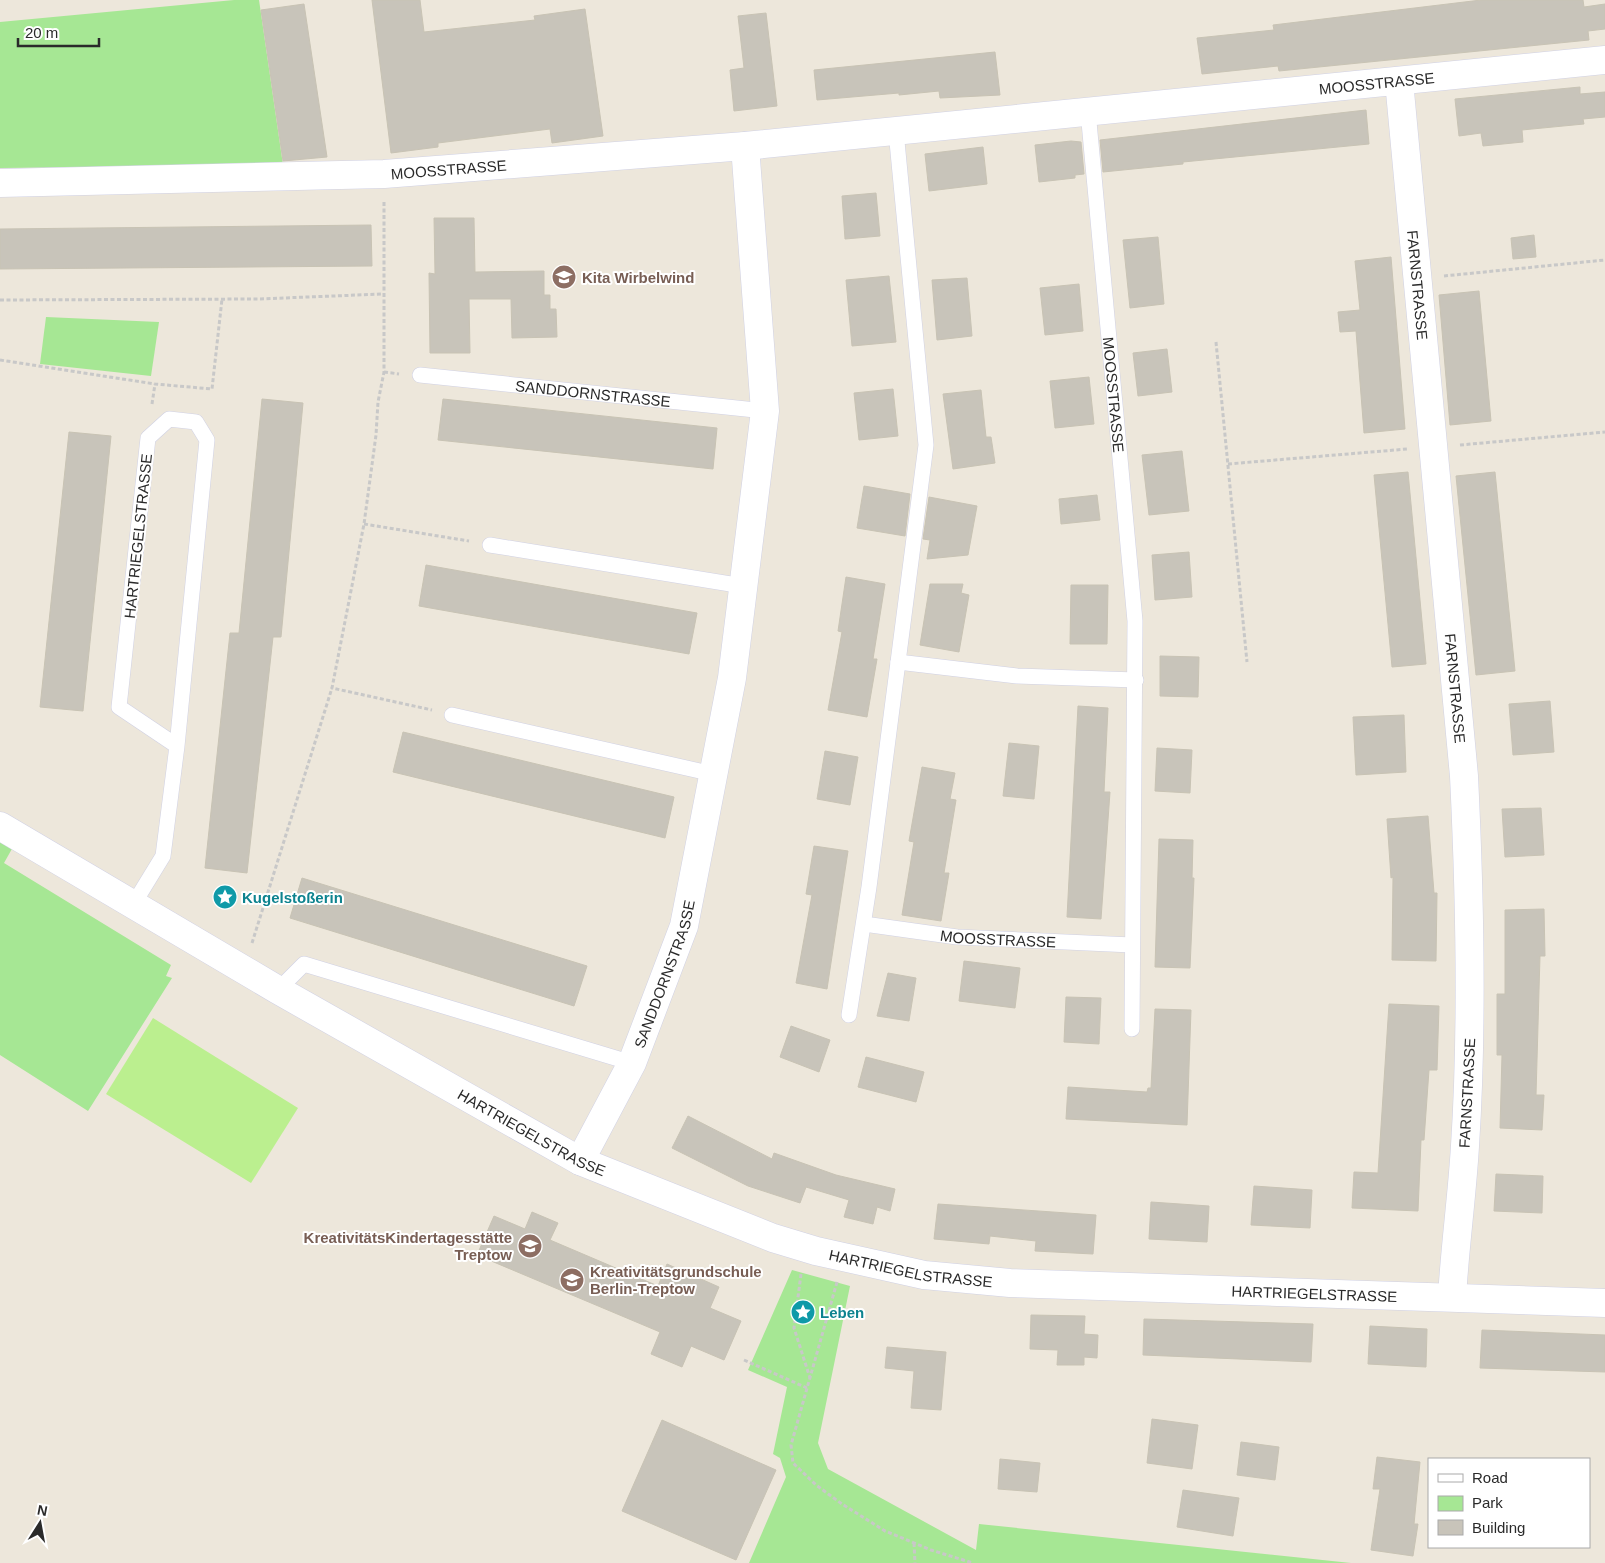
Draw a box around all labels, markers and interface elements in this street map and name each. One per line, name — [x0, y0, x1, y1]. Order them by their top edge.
scale bar — [18, 15, 99, 47]
text: 20 m — [25, 24, 58, 41]
street label: MOOSSTRASSE — [1318, 69, 1435, 97]
street label: MOOSSTRASSE — [390, 156, 507, 182]
street label: FARNSTRASSE — [1404, 229, 1432, 341]
school or university icon: Kita Wirbelwind — [551, 264, 577, 290]
place label: Kita Wirbelwind — [582, 269, 694, 286]
street label: MOOSSTRASSE — [1100, 336, 1128, 453]
street label: SANDDORNSTRASSE — [515, 377, 672, 410]
street label: HARTRIEGELSTRASSE — [121, 453, 155, 619]
street label: FARNSTRASSE — [1442, 633, 1469, 744]
place icon: Kugelstoßerin — [212, 884, 238, 910]
place label: Kugelstoßerin — [242, 889, 343, 906]
street label: SANDDORNSTRASSE — [630, 898, 697, 1050]
street label: MOOSSTRASSE — [939, 926, 1056, 950]
street label: FARNSTRASSE — [1456, 1038, 1478, 1148]
street label: HARTRIEGELSTRASSE — [455, 1085, 608, 1179]
place label: KreativitätsKindertagesstätte Treptow — [304, 1229, 512, 1263]
school or university icon: KreativitätsKindertagesstätte Treptow — [517, 1233, 543, 1259]
street label: HARTRIEGELSTRASSE — [827, 1246, 993, 1290]
place label: Kreativitätsgrundschule Berlin-Treptow — [590, 1263, 762, 1297]
school or university icon: Kreativitätsgrundschule Berlin-Treptow — [559, 1267, 585, 1293]
street label: HARTRIEGELSTRASSE — [1231, 1282, 1397, 1305]
place icon: Leben — [790, 1299, 816, 1325]
place label: Leben — [820, 1304, 864, 1321]
legend — [1428, 1458, 1590, 1548]
text: Road — [1472, 1469, 1508, 1486]
text: Park — [1472, 1494, 1503, 1511]
north arrow — [15, 1498, 65, 1548]
text: N — [36, 1501, 49, 1519]
text: Building — [1472, 1519, 1525, 1536]

